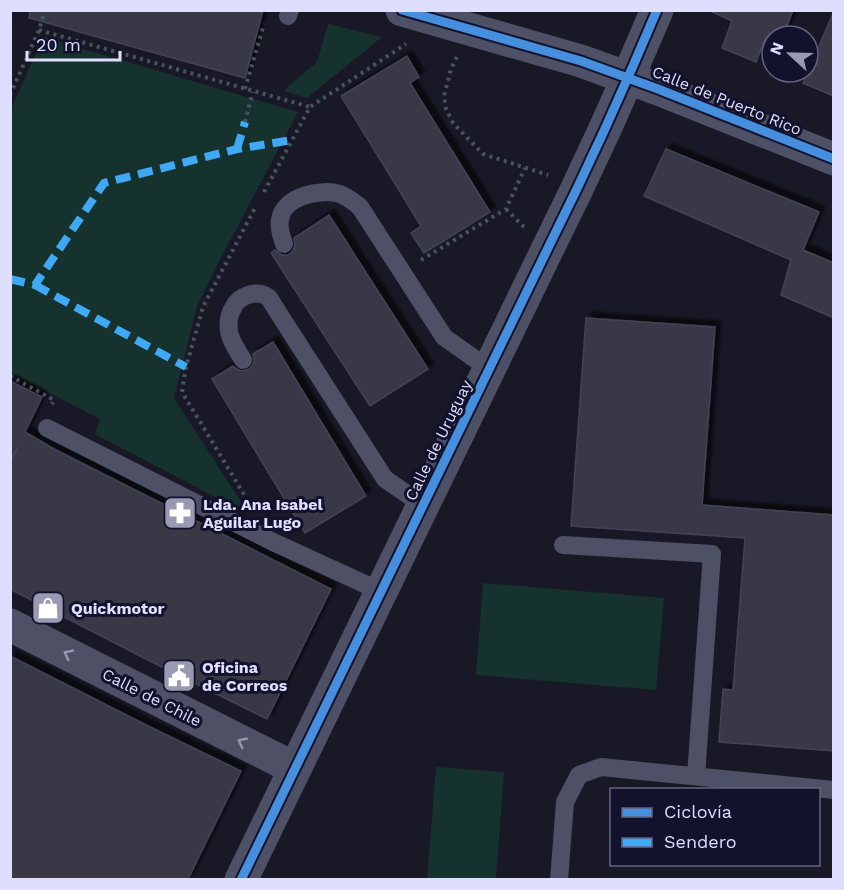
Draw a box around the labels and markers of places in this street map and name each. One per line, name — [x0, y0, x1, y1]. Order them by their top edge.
pharmacy icon: Lda. Ana Isabel Aguilar Lugo — [162, 495, 198, 531]
place label: Lda. Ana Isabel Aguilar Lugo — [203, 495, 324, 532]
shop icon: Quickmotor — [30, 590, 66, 626]
place label: Quickmotor — [71, 599, 165, 618]
public building icon: Oficina de Correos — [161, 658, 197, 694]
place label: Oficina de Correos — [202, 658, 288, 695]

